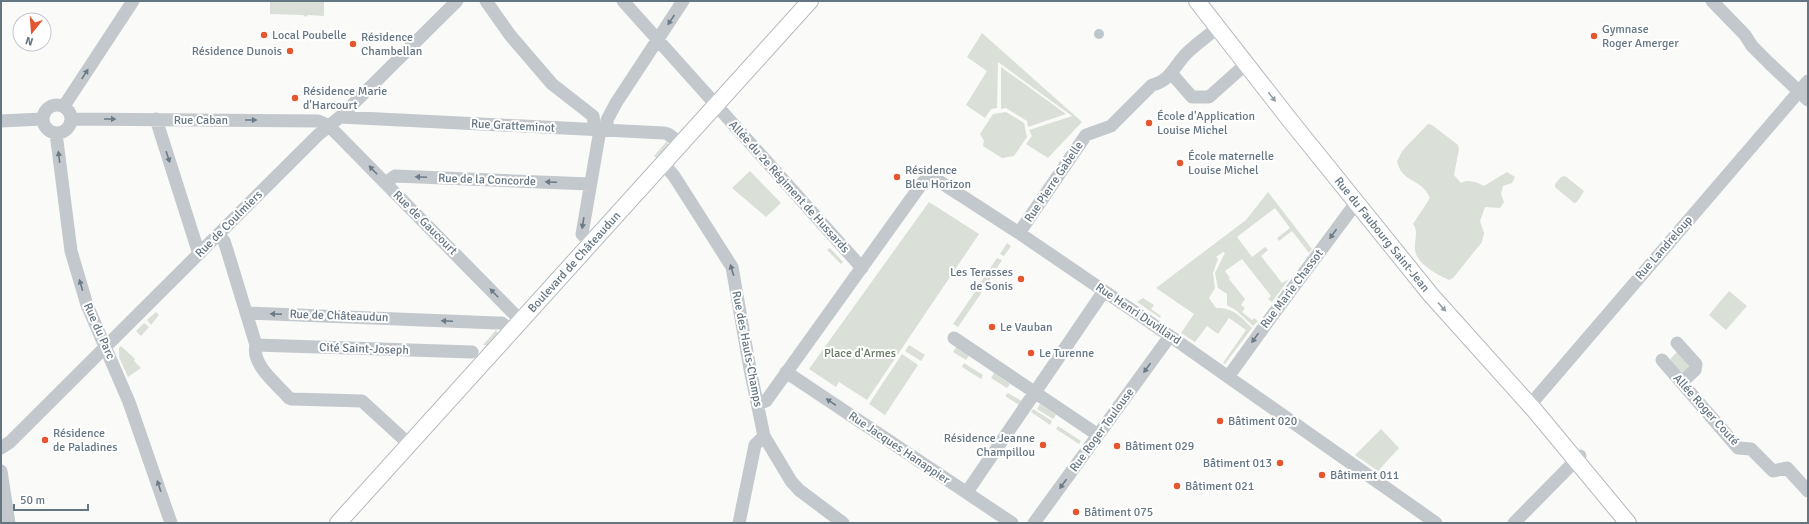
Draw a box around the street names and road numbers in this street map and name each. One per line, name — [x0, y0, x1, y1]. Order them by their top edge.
street label: Rue Caban — [174, 113, 228, 128]
street label: Rue Gratteminot — [471, 116, 555, 136]
street label: Allée du 2e Régiment de Hussards — [726, 118, 852, 256]
street label: Rue Pierre Gabelle — [1021, 139, 1087, 225]
street label: Rue de la Concorde — [438, 171, 536, 189]
street label: Rue du Faubourg Saint-Jean — [1331, 174, 1433, 295]
street label: Rue de Coulmiers — [192, 187, 266, 261]
street label: Rue de Gaucourt — [390, 188, 460, 258]
street label: Boulevard de Châteaudun — [524, 208, 624, 316]
street label: Rue Landreloup — [1632, 213, 1696, 283]
street label: Rue Marie Chassot — [1257, 247, 1327, 331]
street label: Rue Henri Duvillard — [1092, 280, 1184, 348]
street label: Rue des Hauts-Champs — [728, 290, 766, 408]
street label: Rue du Parc — [80, 300, 118, 362]
street label: Rue de Châteaudun — [289, 307, 389, 325]
street label: Cité Saint-Joseph — [319, 340, 409, 358]
street label: Allée Roger Couté — [1670, 371, 1742, 449]
street label: Rue Roger Toulouse — [1067, 385, 1137, 475]
street label: Rue Jacques Hanappier — [846, 409, 953, 488]

